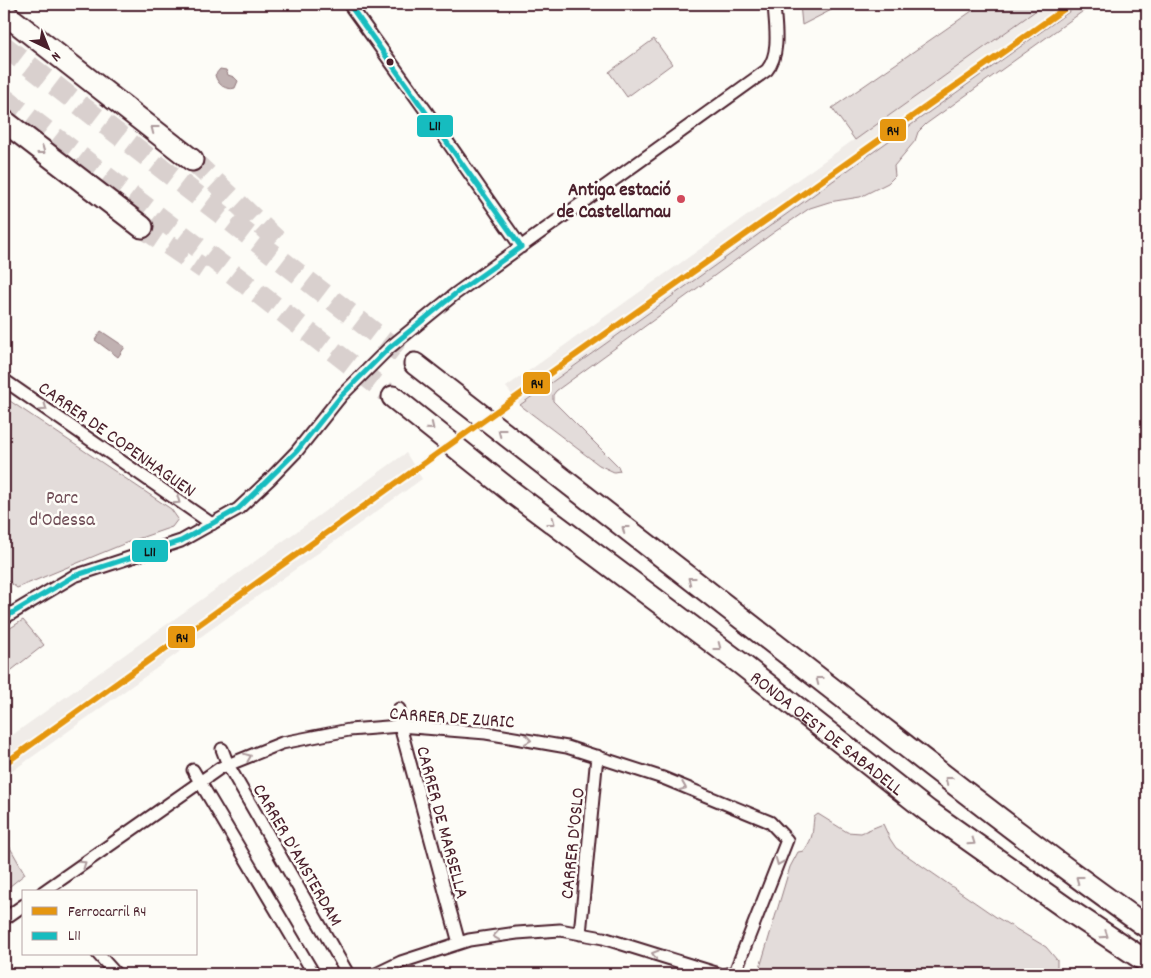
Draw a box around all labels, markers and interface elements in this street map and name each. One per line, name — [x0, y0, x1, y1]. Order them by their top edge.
north arrow — [22, 22, 72, 72]
text: N — [46, 46, 65, 66]
unlabelled marker — [385, 57, 395, 67]
line badge: L11 — [416, 114, 454, 138]
text: L11 — [429, 117, 441, 137]
line badge: R4 — [879, 118, 907, 142]
text: R4 — [887, 122, 899, 142]
one-way arrow — [151, 127, 160, 135]
one-way arrow — [37, 145, 46, 154]
place label: Antiga estació de Castellarnau — [557, 178, 672, 227]
marker: Antiga estació de Castellarnau — [675, 193, 687, 205]
line badge: R4 — [522, 371, 551, 395]
text: R4 — [531, 375, 543, 395]
street label: CARRER DE COPENHAGUEN — [32, 376, 200, 506]
one-way arrow — [38, 402, 48, 411]
one-way arrow — [425, 421, 434, 429]
one-way arrow — [497, 429, 506, 438]
park label: Parc d'Odessa — [29, 486, 96, 535]
one-way arrow — [172, 495, 181, 504]
one-way arrow — [546, 517, 555, 525]
one-way arrow — [622, 527, 631, 535]
line badge: L11 — [131, 539, 169, 563]
text: L11 — [144, 543, 156, 563]
one-way arrow — [688, 578, 697, 586]
line badge: R4 — [167, 625, 196, 649]
text: R4 — [176, 629, 188, 649]
one-way arrow — [712, 642, 721, 650]
street label: RONDA OEST DE SABADELL — [743, 666, 908, 804]
one-way arrow — [816, 678, 825, 686]
street label: CARRER DE ZURIC — [388, 702, 515, 737]
one-way arrow — [524, 734, 532, 744]
street label: CARRER DE MARSELLA — [407, 744, 474, 902]
one-way arrow — [243, 752, 252, 763]
one-way arrow — [945, 777, 954, 785]
street label: CARRER D'AMSTERDAM — [244, 779, 348, 932]
one-way arrow — [678, 780, 687, 791]
street label: CARRER D'OSLO — [555, 786, 594, 900]
one-way arrow — [966, 836, 976, 845]
one-way arrow — [774, 857, 785, 866]
one-way arrow — [77, 861, 87, 870]
one-way arrow — [1075, 876, 1085, 885]
legend — [22, 890, 198, 956]
text: Ferrocarril R4 — [68, 902, 147, 924]
text: L11 — [68, 926, 81, 948]
one-way arrow — [1100, 929, 1109, 938]
one-way arrow — [492, 930, 500, 941]
one-way arrow — [652, 950, 660, 960]

